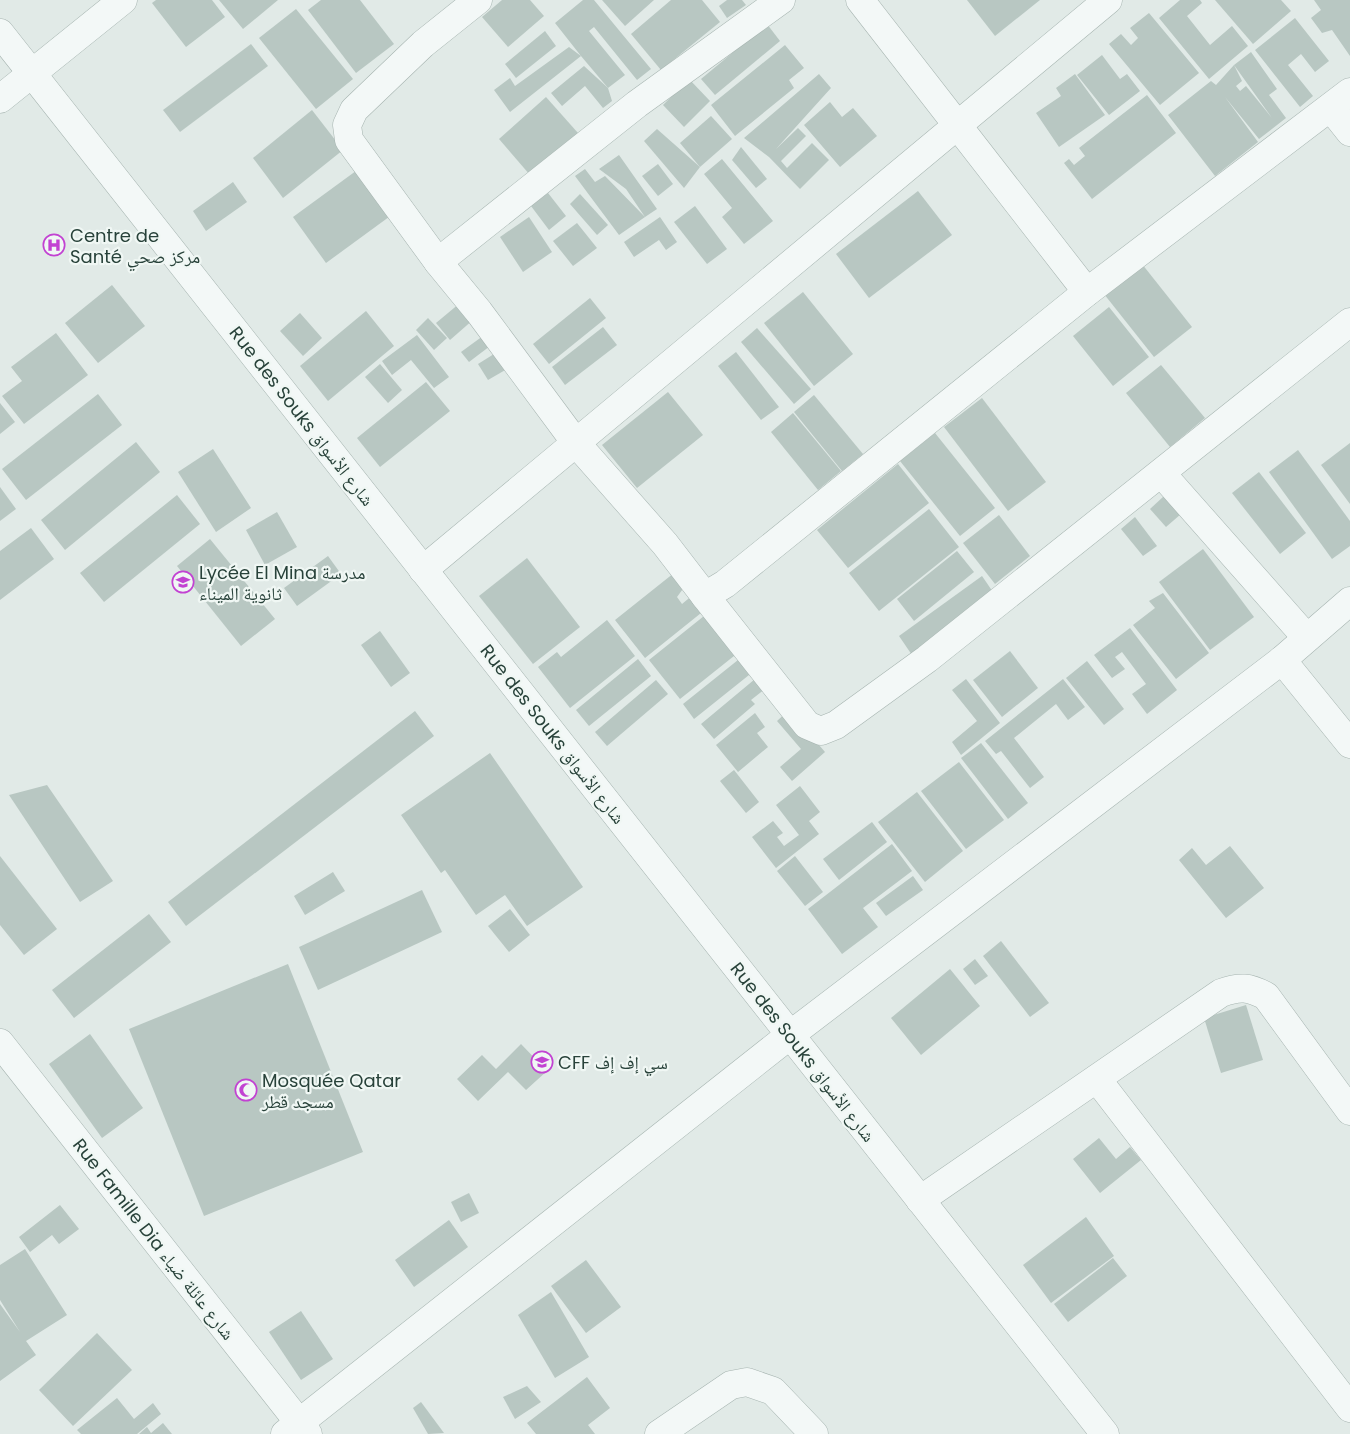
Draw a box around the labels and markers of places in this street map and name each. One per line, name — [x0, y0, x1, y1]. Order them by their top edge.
place label: Centre de Santé مركز صحي — [70, 223, 200, 271]
hospital icon: Centre de Santé مركز صحي — [42, 233, 66, 257]
place label: Lycée El Mina مدرسة ثانوية الميناء — [199, 560, 366, 606]
school or university icon: Lycée El Mina مدرسة ثانوية الميناء — [171, 570, 195, 594]
school or university icon: CFF سي إف إف — [530, 1050, 554, 1074]
place label: CFF سي إف إف — [558, 1050, 668, 1077]
place label: Mosquée Qatar مسجد قطر — [261, 1068, 401, 1114]
mosque icon: Mosquée Qatar مسجد قطر — [234, 1078, 258, 1102]

